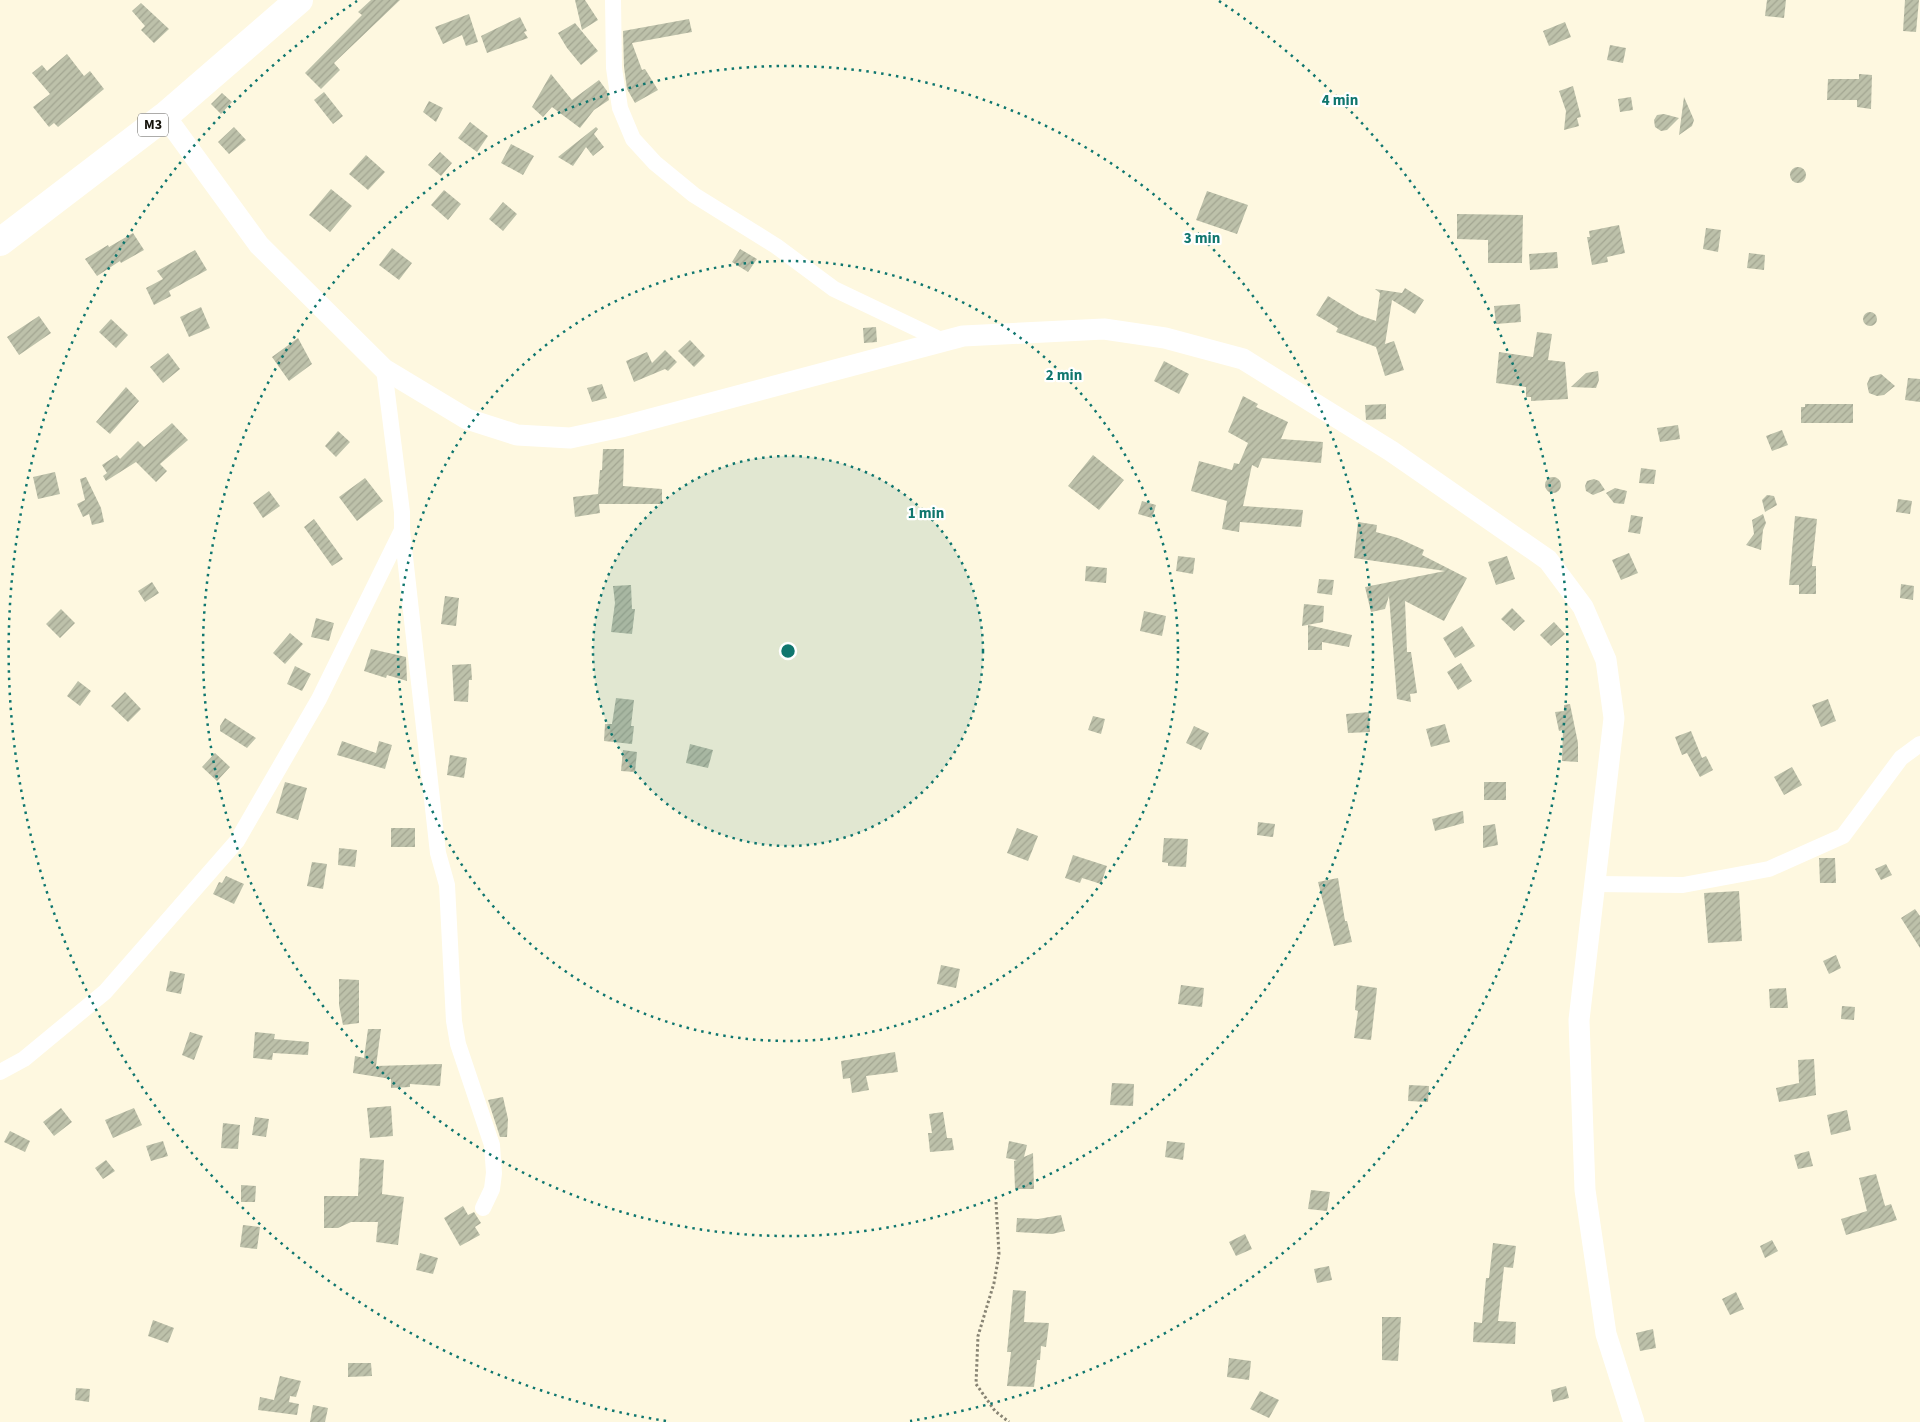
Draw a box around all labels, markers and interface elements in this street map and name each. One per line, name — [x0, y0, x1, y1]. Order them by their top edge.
text: 4 min — [1322, 90, 1358, 111]
road number: M3 — [138, 114, 168, 136]
text: 3 min — [1184, 228, 1220, 249]
text: 2 min — [1046, 365, 1082, 386]
text: 1 min — [908, 503, 944, 524]
centre of rings — [779, 642, 797, 660]

